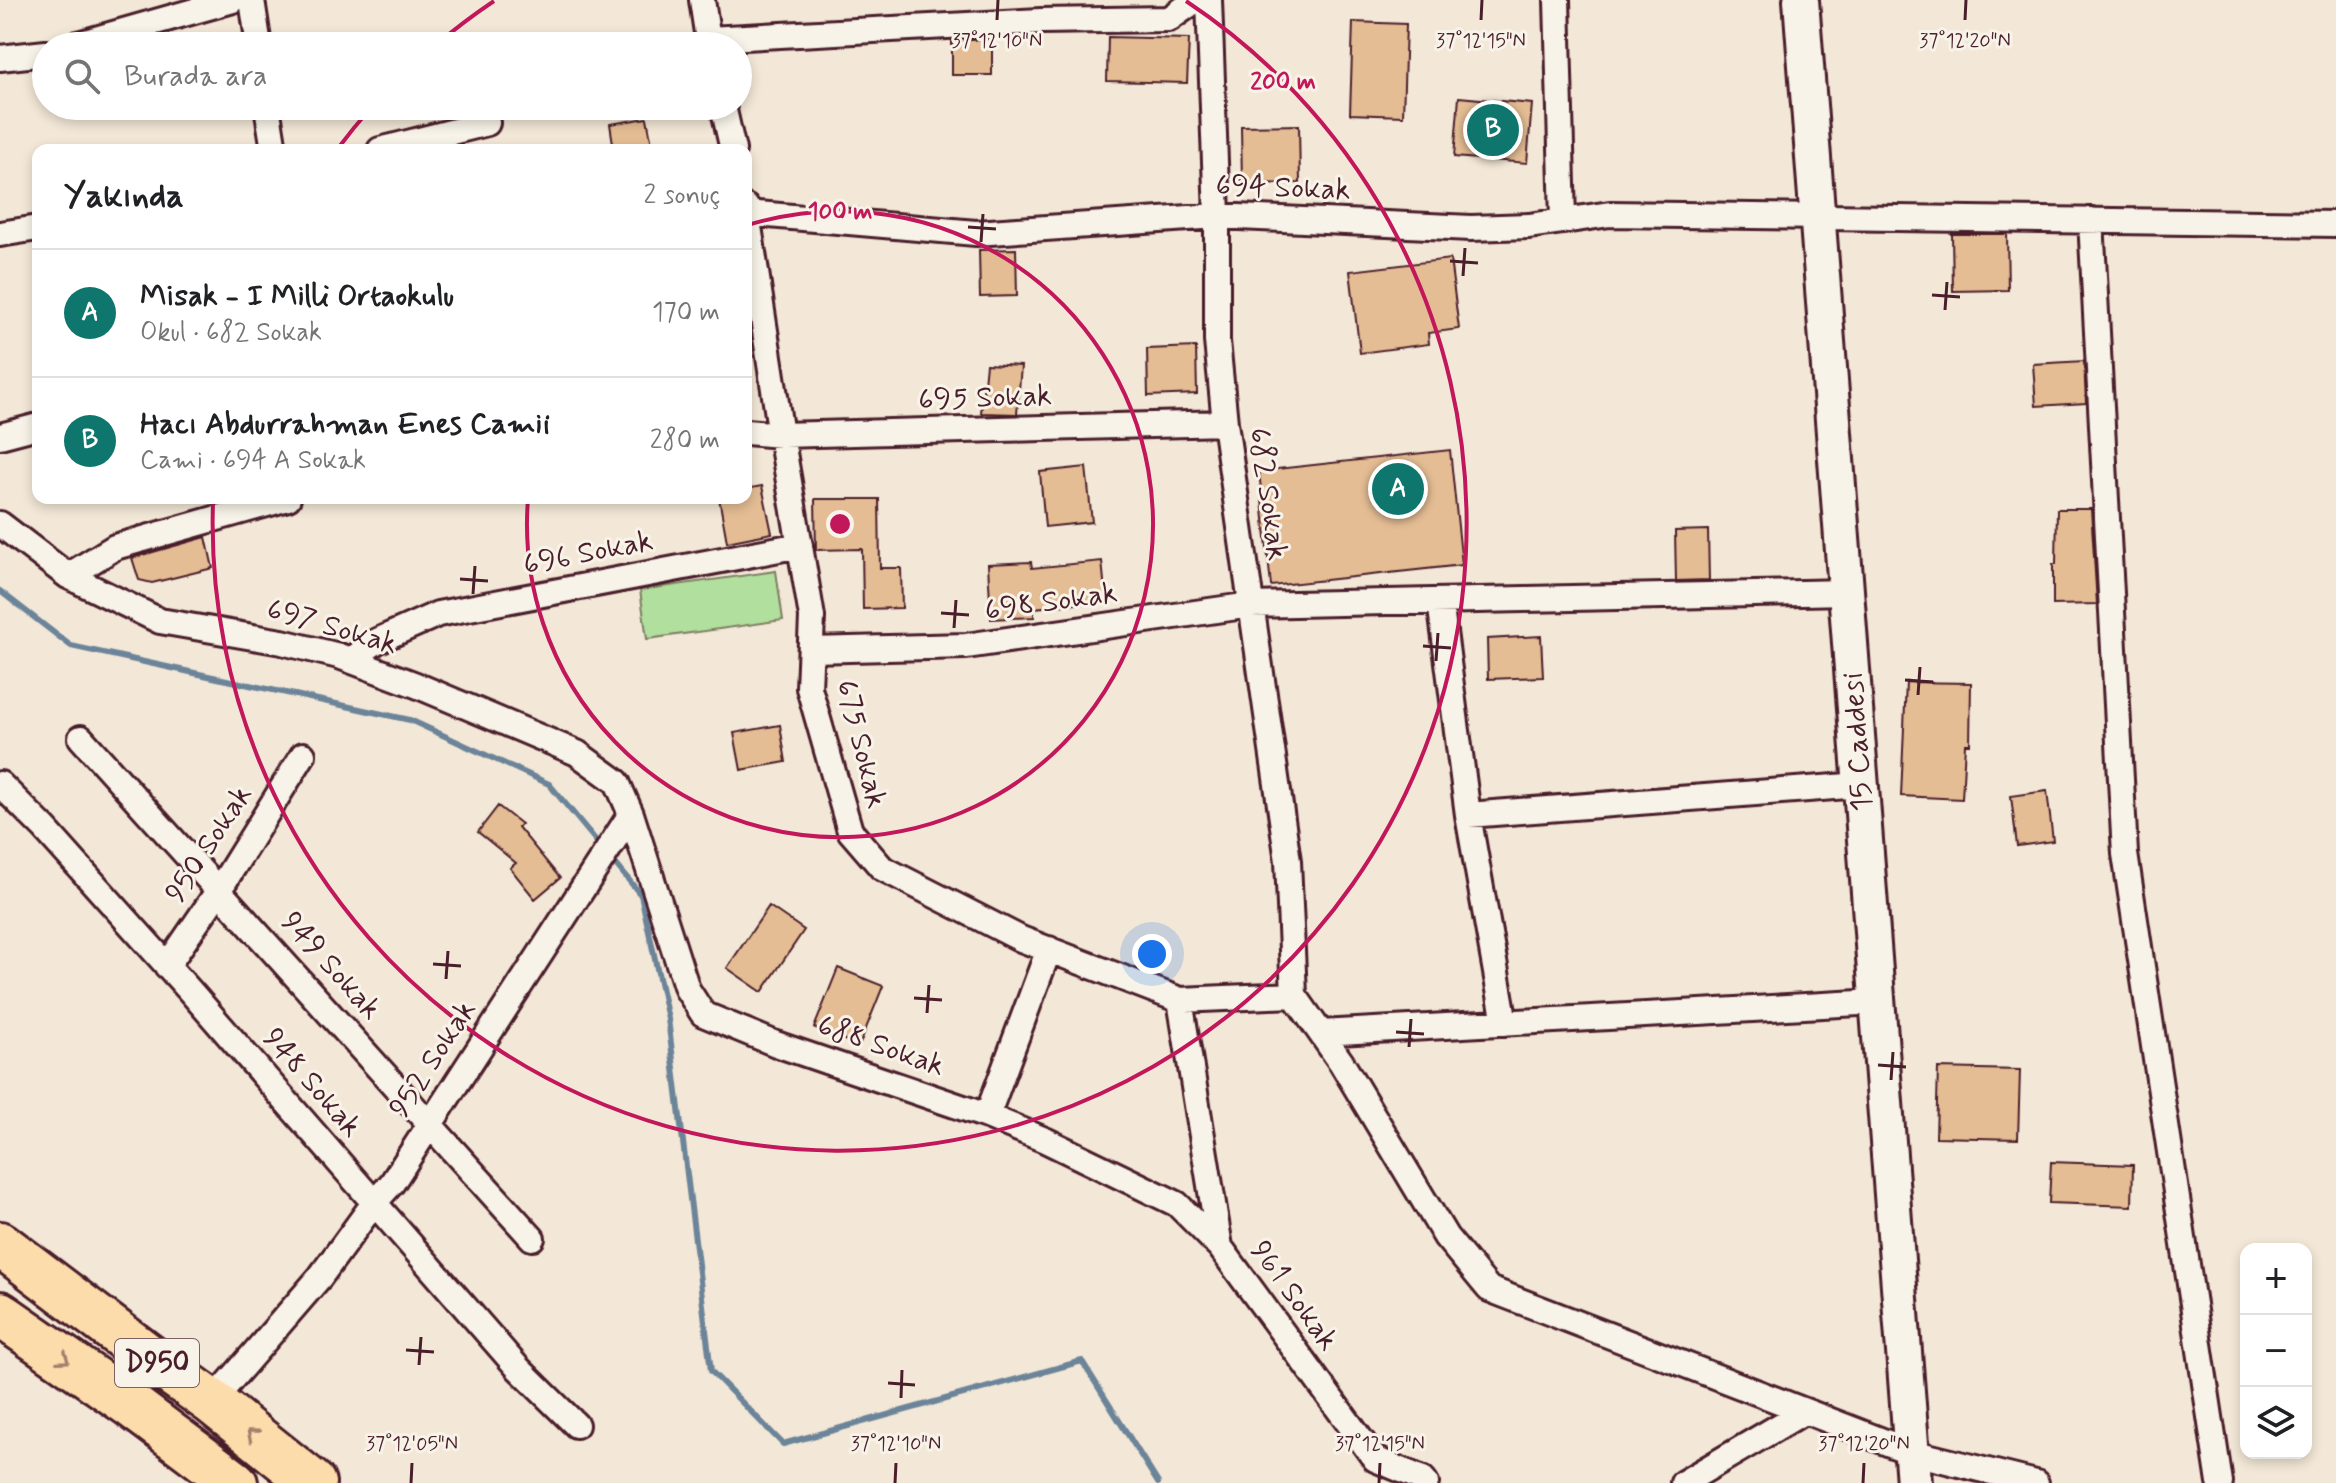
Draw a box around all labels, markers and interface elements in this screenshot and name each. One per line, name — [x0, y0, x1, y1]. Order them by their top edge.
text: 37°12'10"N — [952, 28, 1042, 55]
text: 37°12'15"N — [1436, 28, 1526, 55]
text: 37°12'20"N — [1919, 28, 2011, 55]
search box — [32, 32, 752, 120]
icon: search — [60, 54, 104, 98]
text: Burada ara — [124, 57, 267, 96]
text: 200 m — [1250, 67, 1316, 98]
pin: B — [1467, 100, 1519, 160]
street label: 694 Sokak — [1215, 166, 1351, 210]
text: Yakında — [64, 174, 184, 219]
text: 2 sonuç — [643, 179, 720, 213]
text: 100 m — [808, 197, 872, 228]
text: Misak - I Milli Ortaokulu — [140, 277, 454, 316]
text: A — [81, 296, 99, 330]
text: 170 m — [652, 296, 720, 330]
text: Okul · 682 Sokak — [140, 316, 322, 350]
street label: 695 Sokak — [917, 376, 1053, 420]
text: Hacı Abdurrahman Enes Camii — [140, 405, 550, 444]
text: B — [82, 424, 98, 458]
text: 280 m — [650, 424, 720, 458]
street label: 682 Sokak — [1239, 425, 1297, 563]
text: Cami · 694 A Sokak — [140, 444, 366, 478]
pin: A — [1372, 459, 1424, 519]
centre of rings — [826, 510, 854, 538]
street label: 696 Sokak — [520, 521, 656, 585]
street label: 698 Sokak — [982, 573, 1120, 631]
street label: 697 Sokak — [262, 590, 402, 664]
street label: 15 Caddesi — [1834, 671, 1882, 813]
street label: 675 Sokak — [826, 676, 896, 812]
street label: 950 Sokak — [156, 778, 262, 910]
street label: 949 Sokak — [272, 904, 390, 1028]
your location — [1132, 934, 1172, 974]
street label: 952 Sokak — [381, 993, 486, 1125]
street label: 688 Sokak — [812, 1006, 950, 1086]
street label: 948 Sokak — [254, 1020, 370, 1146]
street label: 961 Sokak — [1241, 1233, 1347, 1359]
map controls — [2240, 1243, 2312, 1459]
button: + — [2240, 1243, 2312, 1315]
button: − — [2240, 1315, 2312, 1387]
road number: D950 — [115, 1339, 199, 1387]
one-way arrow — [56, 1349, 70, 1364]
button: layers — [2240, 1387, 2312, 1459]
one-way arrow — [247, 1429, 261, 1444]
text: 37°12'05"N — [366, 1431, 458, 1458]
text: 37°12'10"N — [851, 1431, 941, 1458]
text: 37°12'15"N — [1335, 1431, 1425, 1458]
text: 37°12'20"N — [1818, 1431, 1910, 1458]

